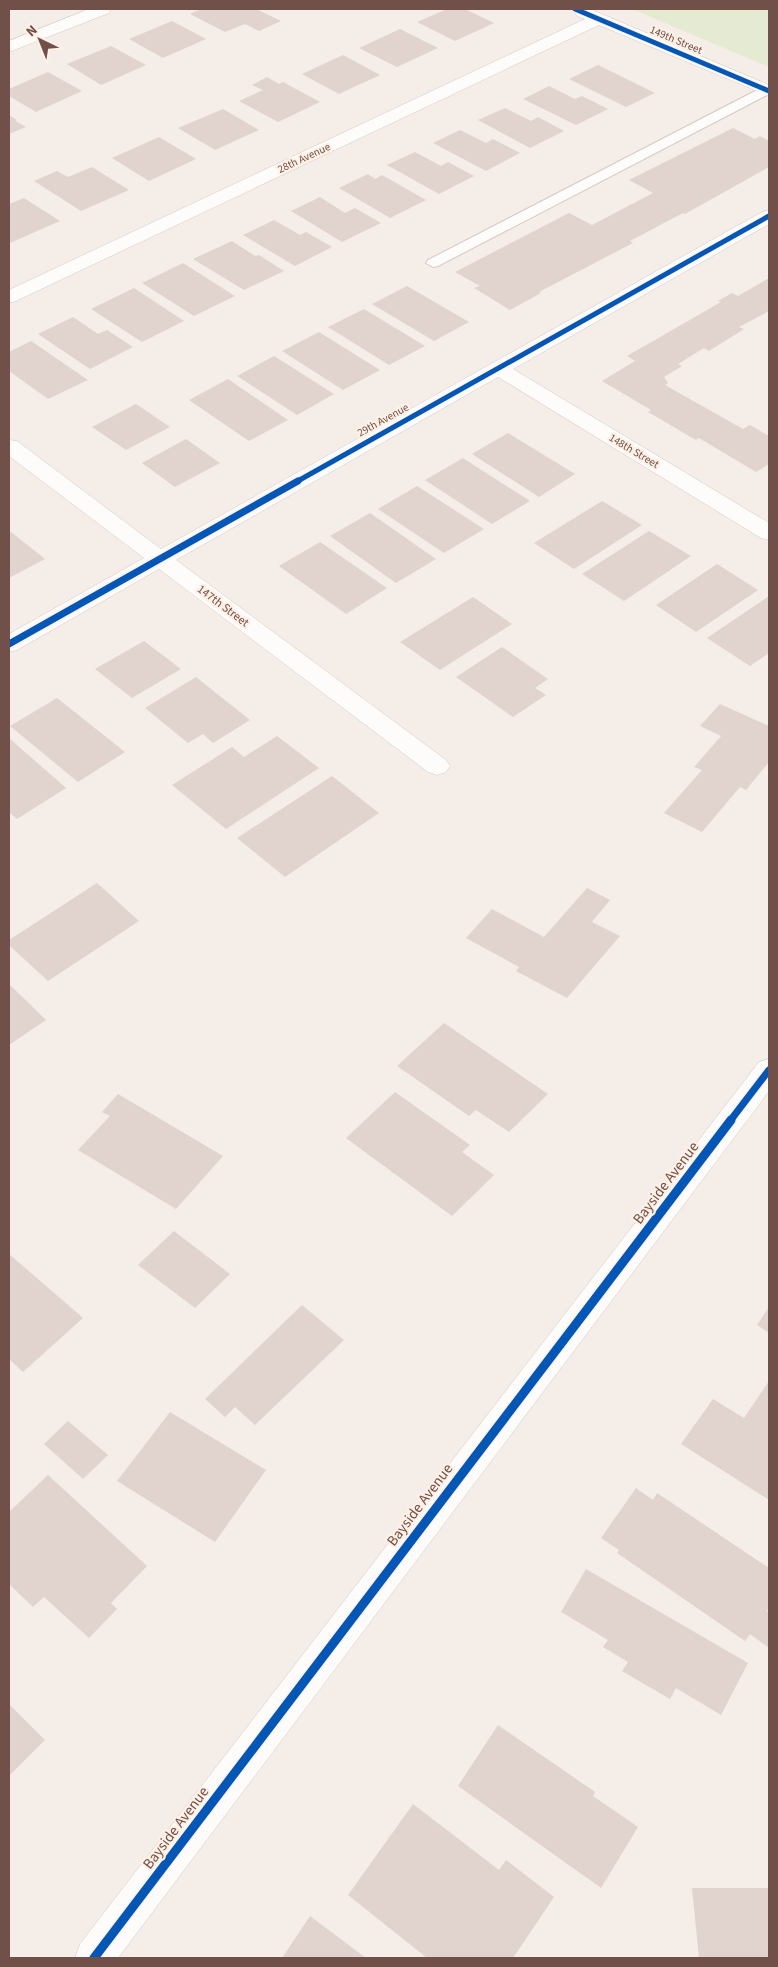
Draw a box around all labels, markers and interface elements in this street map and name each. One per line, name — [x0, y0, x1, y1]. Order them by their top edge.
north arrow — [15, 15, 65, 65]
text: N — [22, 21, 42, 42]
street label: 149th Street — [647, 22, 705, 58]
street label: 28th Avenue — [275, 139, 333, 177]
street label: 29th Avenue — [355, 399, 412, 440]
street label: 148th Street — [606, 430, 662, 472]
street label: 147th Street — [194, 581, 252, 631]
street label: Bayside Avenue — [628, 1137, 704, 1229]
street label: Bayside Avenue — [382, 1459, 458, 1551]
street label: Bayside Avenue — [138, 1782, 214, 1874]

